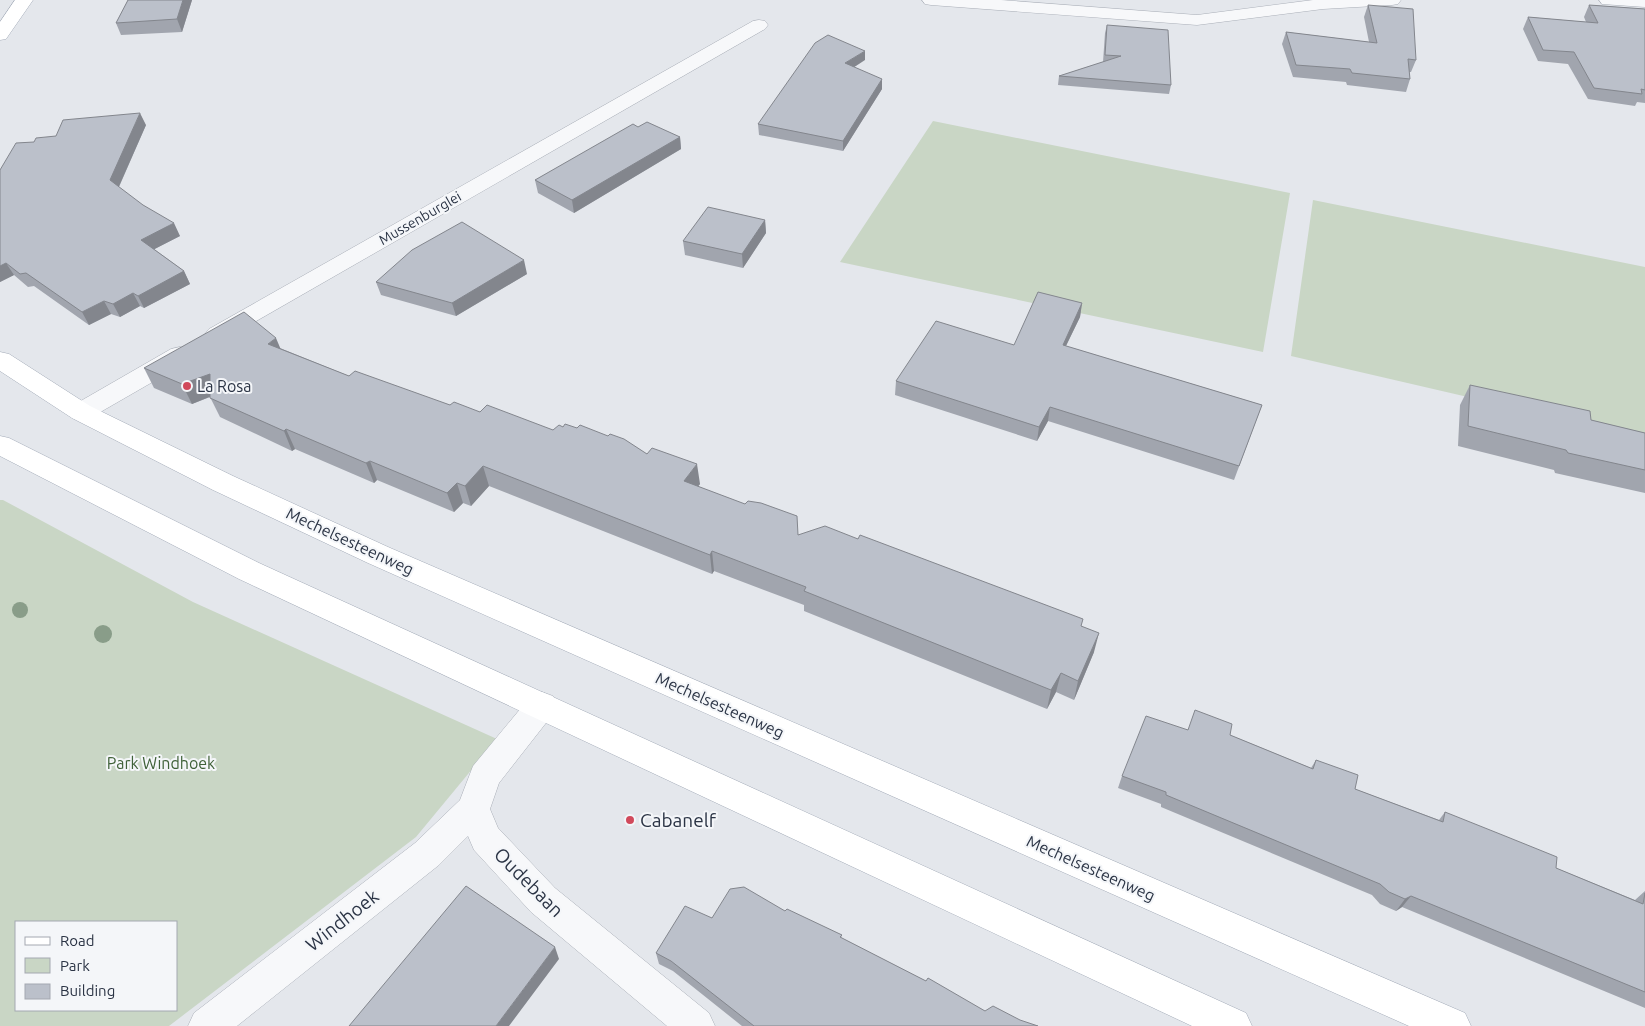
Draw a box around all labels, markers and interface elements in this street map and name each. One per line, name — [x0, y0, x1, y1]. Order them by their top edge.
street label: Mussenburglei — [376, 188, 464, 248]
place label: La Rosa — [197, 377, 252, 395]
marker: La Rosa — [181, 380, 193, 392]
street label: Mechelsesteenweg — [283, 504, 417, 578]
street label: Mechelsesteenweg — [653, 669, 787, 741]
park label: Park Windhoek — [107, 754, 215, 772]
place label: Cabanelf — [640, 809, 717, 831]
marker: Cabanelf — [624, 814, 636, 826]
street label: Mechelsesteenweg — [1024, 832, 1158, 904]
street label: Oudebaan — [490, 843, 568, 921]
street label: Windhoek — [301, 884, 383, 955]
legend — [15, 921, 178, 1011]
text: Road — [60, 932, 95, 949]
text: Park — [60, 957, 90, 974]
text: Building — [60, 982, 115, 999]

